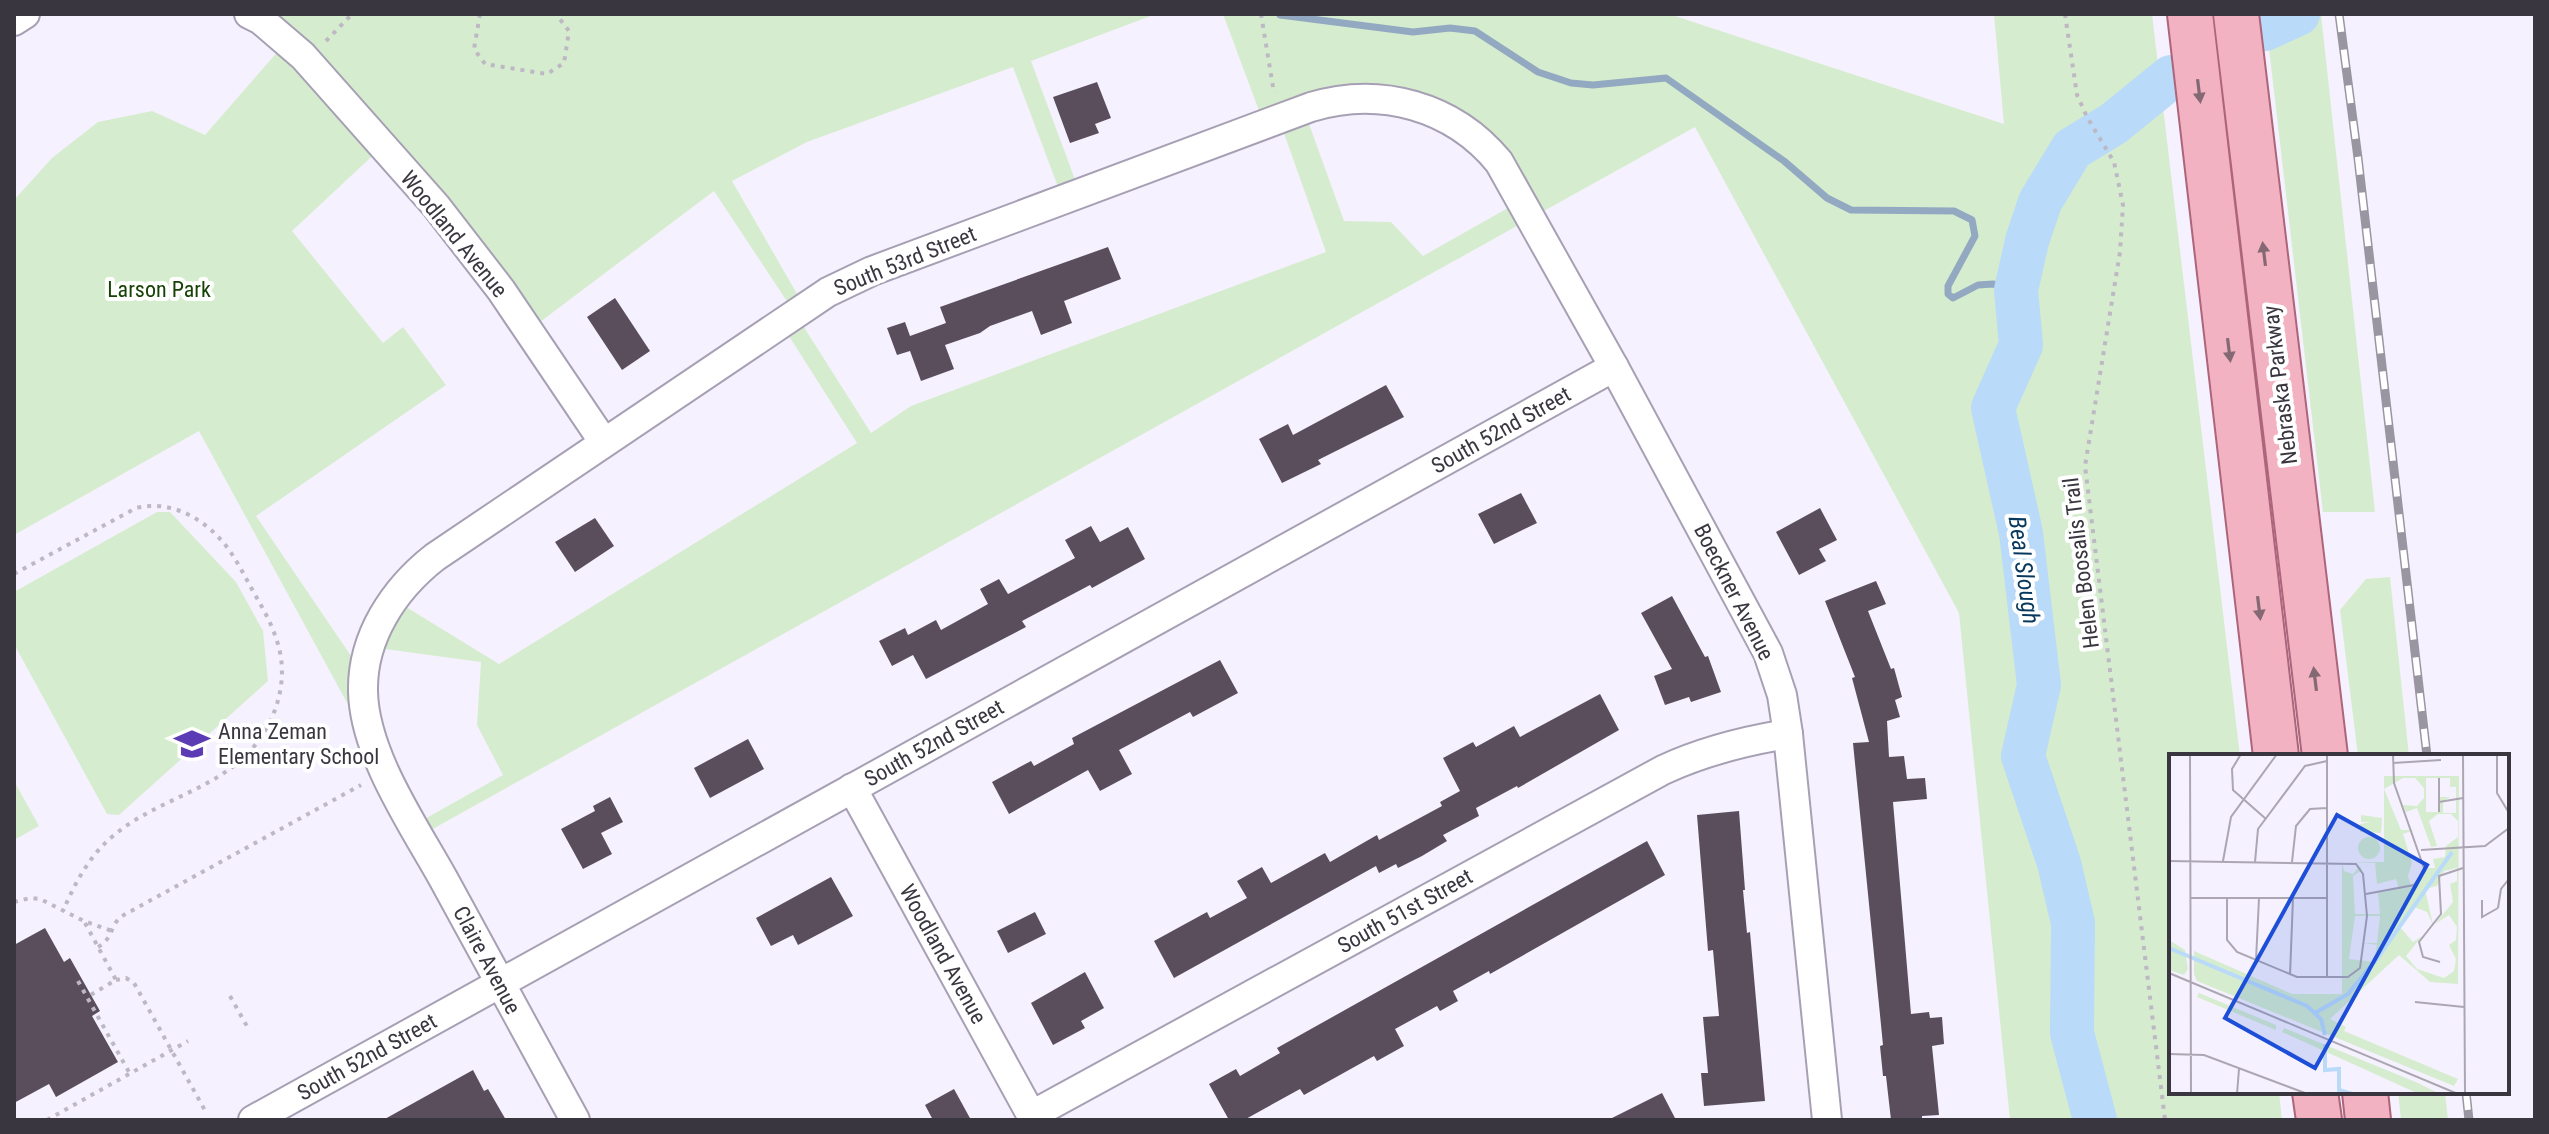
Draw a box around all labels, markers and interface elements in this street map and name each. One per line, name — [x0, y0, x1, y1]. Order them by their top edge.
one-way arrow — [2193, 79, 2206, 104]
street label: Woodland Avenue — [396, 166, 512, 302]
street label: South 53rd Street — [830, 221, 980, 301]
one-way arrow — [2258, 241, 2271, 266]
park label: Larson Park — [107, 277, 211, 302]
street label: Nebraska Parkway — [2258, 304, 2302, 466]
one-way arrow — [2223, 338, 2236, 363]
street label: South 52nd Street — [1427, 381, 1575, 479]
street label: Helen Boosalis Trail — [2058, 476, 2104, 650]
water label: Beal Slough — [2003, 514, 2045, 626]
street label: Boeckner Avenue — [1689, 520, 1779, 664]
one-way arrow — [2253, 596, 2266, 621]
one-way arrow — [2309, 666, 2322, 691]
street label: South 52nd Street — [860, 694, 1008, 792]
place label: Anna Zeman Elementary School — [218, 719, 379, 769]
school or university icon: Anna Zeman Elementary School — [173, 725, 211, 763]
inset map — [2169, 754, 2509, 1094]
street label: South 51st Street — [1333, 864, 1477, 958]
street label: Woodland Avenue — [895, 880, 991, 1028]
street label: Claire Avenue — [448, 902, 526, 1018]
street label: South 52nd Street — [293, 1008, 441, 1106]

